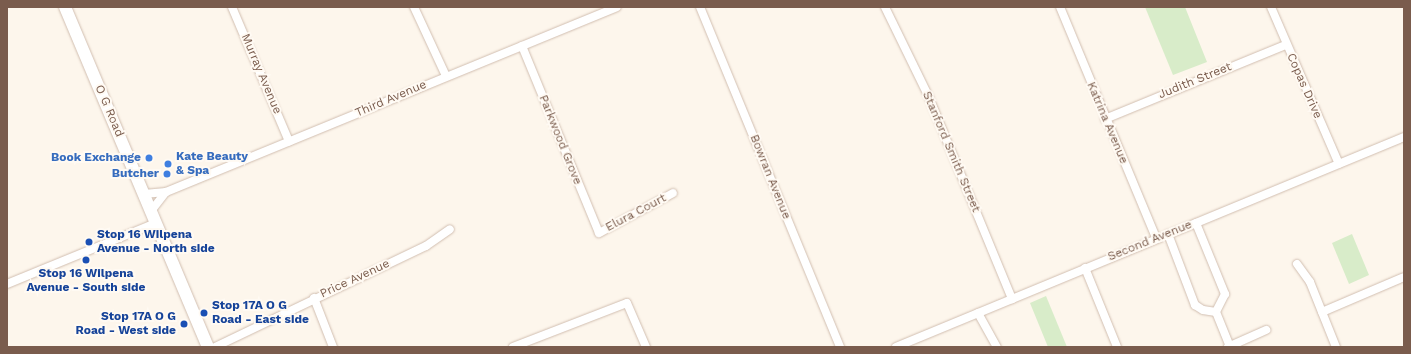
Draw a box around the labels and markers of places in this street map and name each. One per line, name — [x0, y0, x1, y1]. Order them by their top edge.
place label: Kate Beauty & Spa — [176, 150, 248, 178]
place label: Book Exchange — [51, 151, 141, 165]
marker: Book Exchange — [144, 153, 154, 163]
marker: Kate Beauty & Spa — [163, 159, 173, 169]
place label: Butcher — [112, 167, 159, 181]
marker: Butcher — [162, 169, 172, 179]
place label: Stop 16 Wilpena Avenue - North side — [97, 228, 215, 256]
marker: Stop 16 Wilpena Avenue - North side — [84, 237, 94, 247]
marker: Stop 16 Wilpena Avenue - South side — [81, 255, 91, 265]
place label: Stop 16 Wilpena Avenue - South side — [26, 267, 146, 295]
place label: Stop 17A O G Road - East side — [212, 299, 309, 327]
marker: Stop 17A O G Road - East side — [199, 308, 209, 318]
place label: Stop 17A O G Road - West side — [75, 310, 176, 338]
marker: Stop 17A O G Road - West side — [179, 319, 189, 329]

